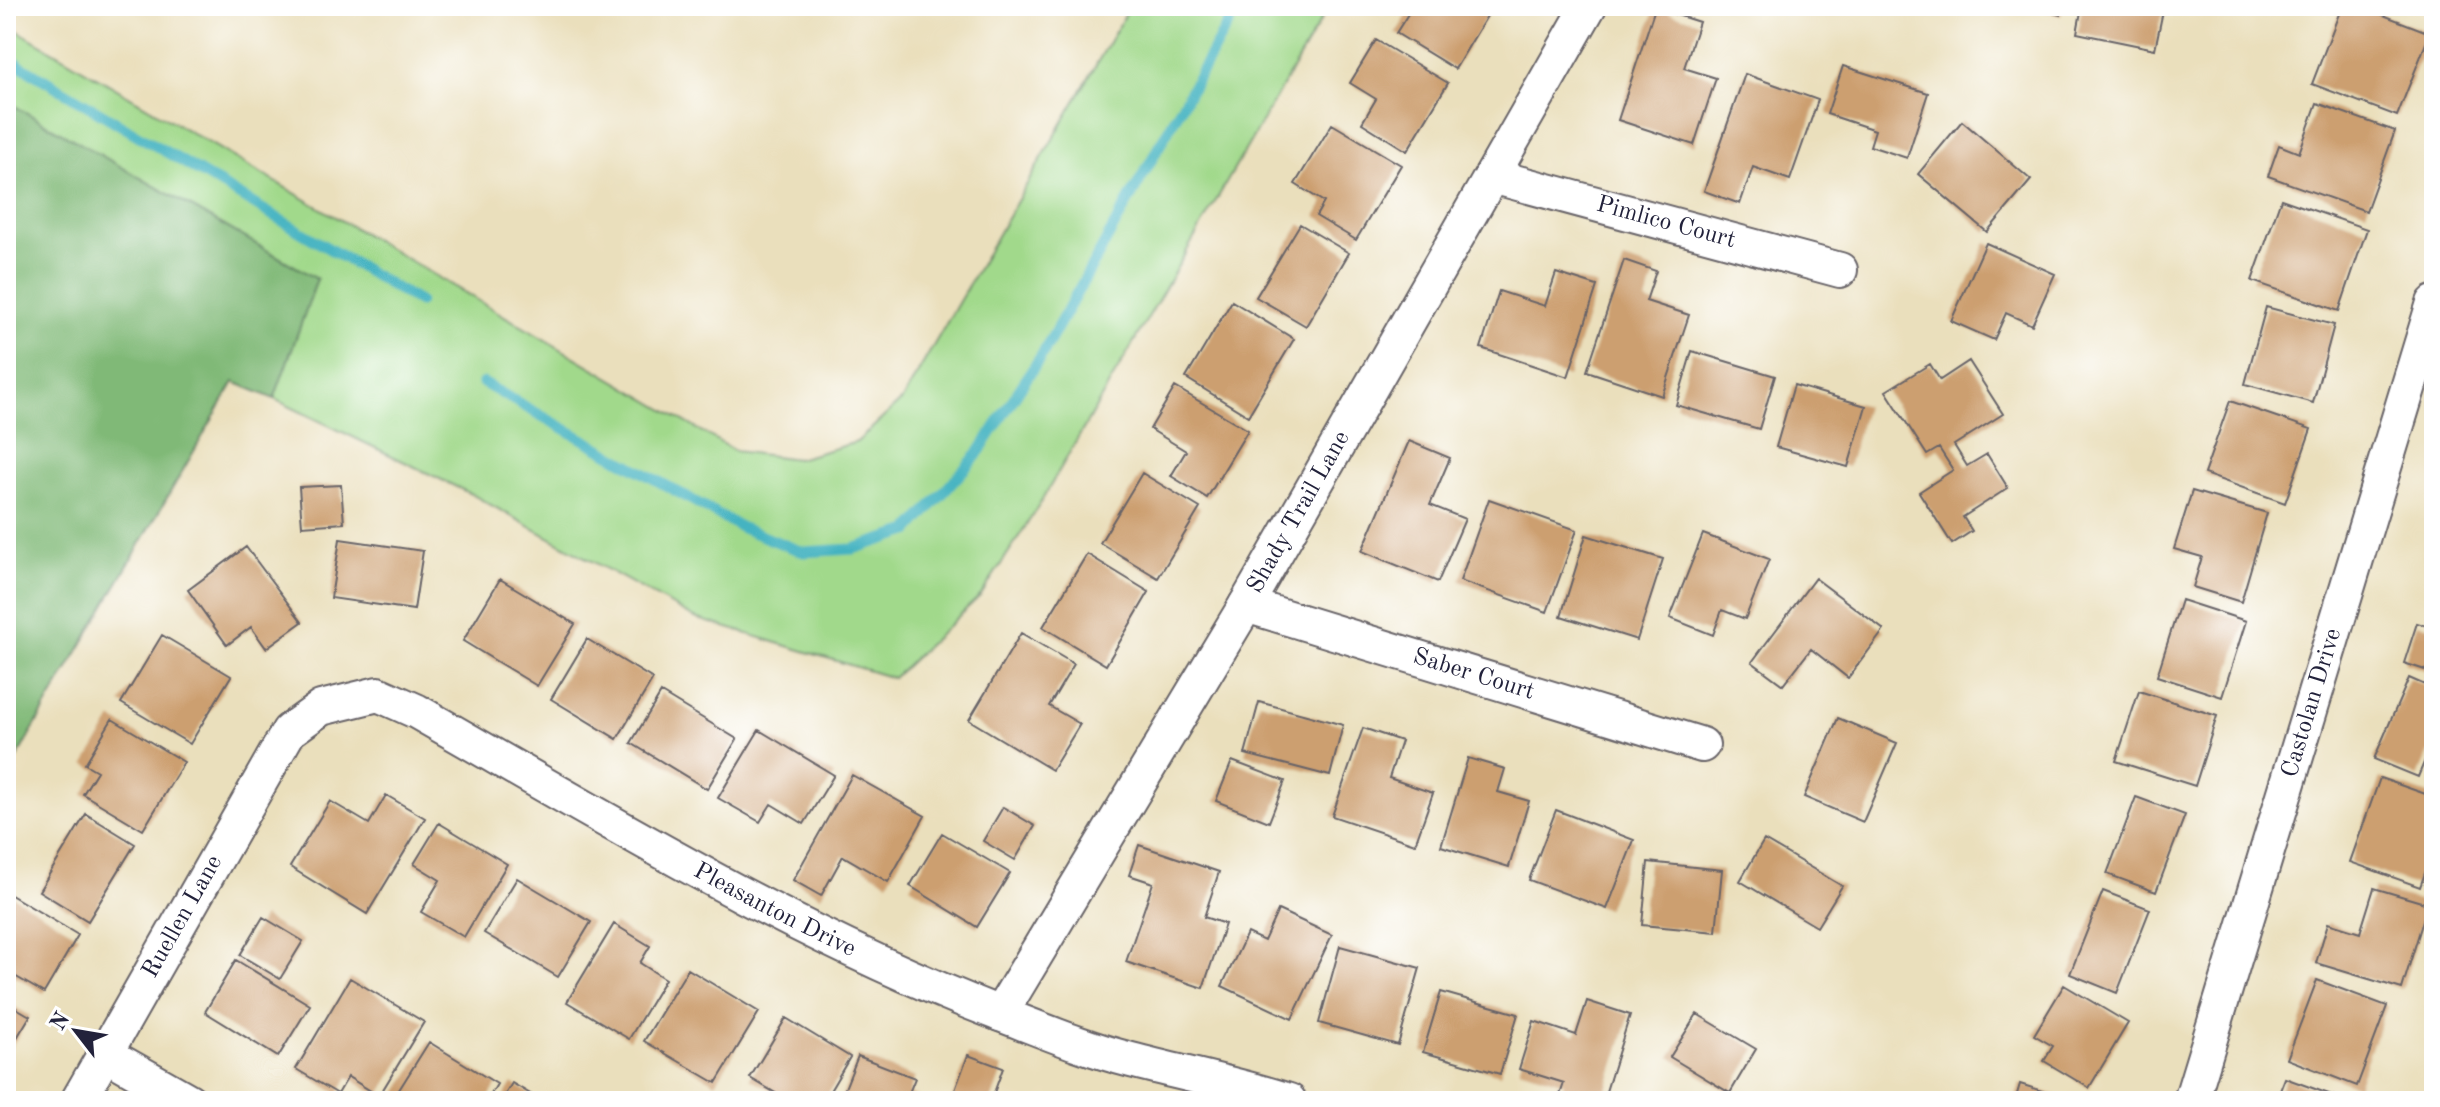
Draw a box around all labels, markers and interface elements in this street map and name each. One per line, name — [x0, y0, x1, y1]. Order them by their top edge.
street label: Pimlico Court — [1594, 193, 1738, 253]
street label: Shady Trail Lane — [1243, 427, 1355, 597]
street label: Castolan Drive — [2278, 626, 2346, 780]
street label: Saber Court — [1410, 645, 1537, 705]
street label: Ruellen Lane — [139, 852, 227, 982]
street label: Pleasanton Drive — [689, 859, 859, 962]
north arrow — [36, 991, 116, 1071]
text: N — [47, 1009, 74, 1035]

